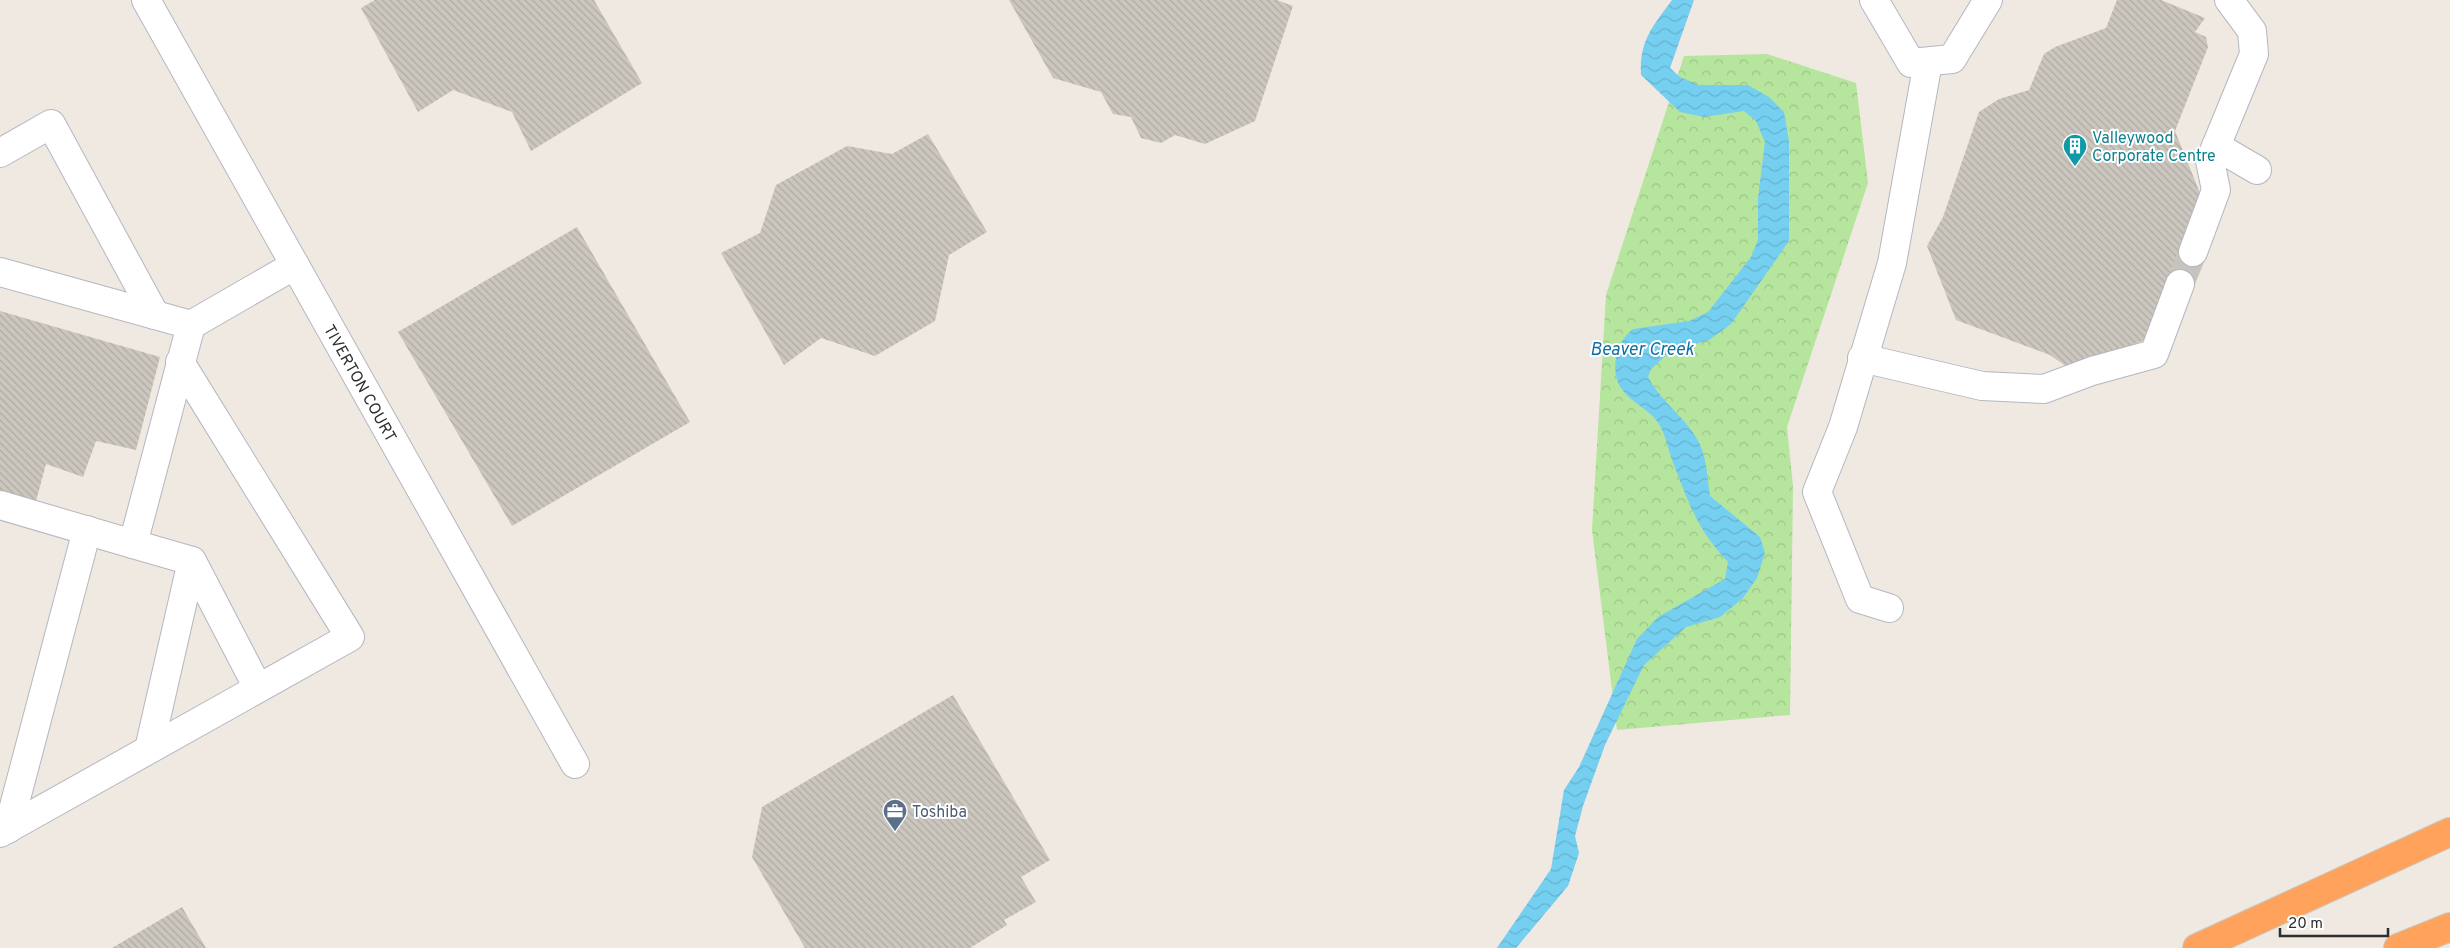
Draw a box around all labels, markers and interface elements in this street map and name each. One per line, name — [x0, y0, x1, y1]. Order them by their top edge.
place label: Valleywood Corporate Centre — [2092, 129, 2216, 167]
building icon: Valleywood Corporate Centre — [2062, 133, 2088, 167]
street label: TIVERTON COURT — [318, 322, 400, 446]
water label: Beaver Creek — [1590, 339, 1695, 362]
office icon: Toshiba — [882, 798, 908, 832]
place label: Toshiba — [912, 803, 967, 823]
scale bar — [2280, 906, 2388, 938]
text: 20 m — [2288, 915, 2323, 934]

